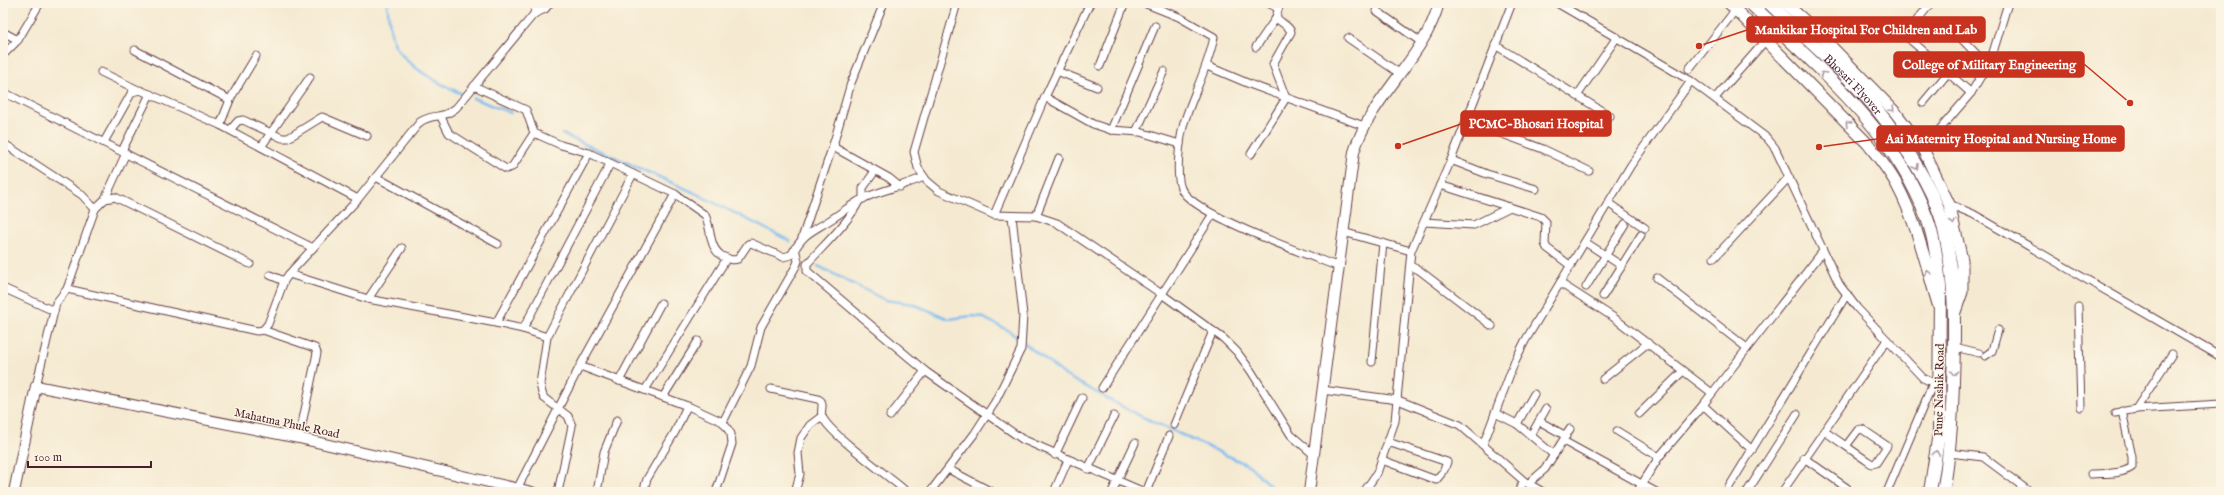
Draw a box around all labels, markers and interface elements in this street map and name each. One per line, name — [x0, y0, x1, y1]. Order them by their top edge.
callout: Mankikar Hospital For Children and Lab — [1747, 17, 1985, 42]
text: Mankikar Hospital For Children and Lab — [1755, 22, 1977, 39]
street label: Bhosari Flyover — [1820, 51, 1886, 119]
callout: College of Military Engineering — [1894, 52, 2084, 77]
text: College of Military Engineering — [1902, 57, 2077, 74]
one-way arrow — [1820, 71, 1828, 79]
one-way arrow — [1887, 104, 1895, 112]
callout: PCMC-Bhosari Hospital — [1461, 111, 1611, 136]
text: PCMC-Bhosari Hospital — [1469, 116, 1604, 133]
one-way arrow — [1845, 121, 1853, 129]
callout: Aai Maternity Hospital and Nursing Home — [1877, 126, 2124, 151]
text: Aai Maternity Hospital and Nursing Home — [1885, 131, 2116, 148]
one-way arrow — [1911, 163, 1918, 170]
one-way arrow — [1948, 218, 1957, 225]
one-way arrow — [1925, 269, 1933, 276]
street label: Pune Nashik Road — [1931, 343, 1948, 437]
one-way arrow — [1949, 370, 1958, 376]
street label: Mahatma Phule Road — [233, 405, 341, 442]
scale bar — [28, 443, 151, 469]
text: 100 m — [34, 450, 62, 465]
one-way arrow — [1931, 450, 1940, 457]

